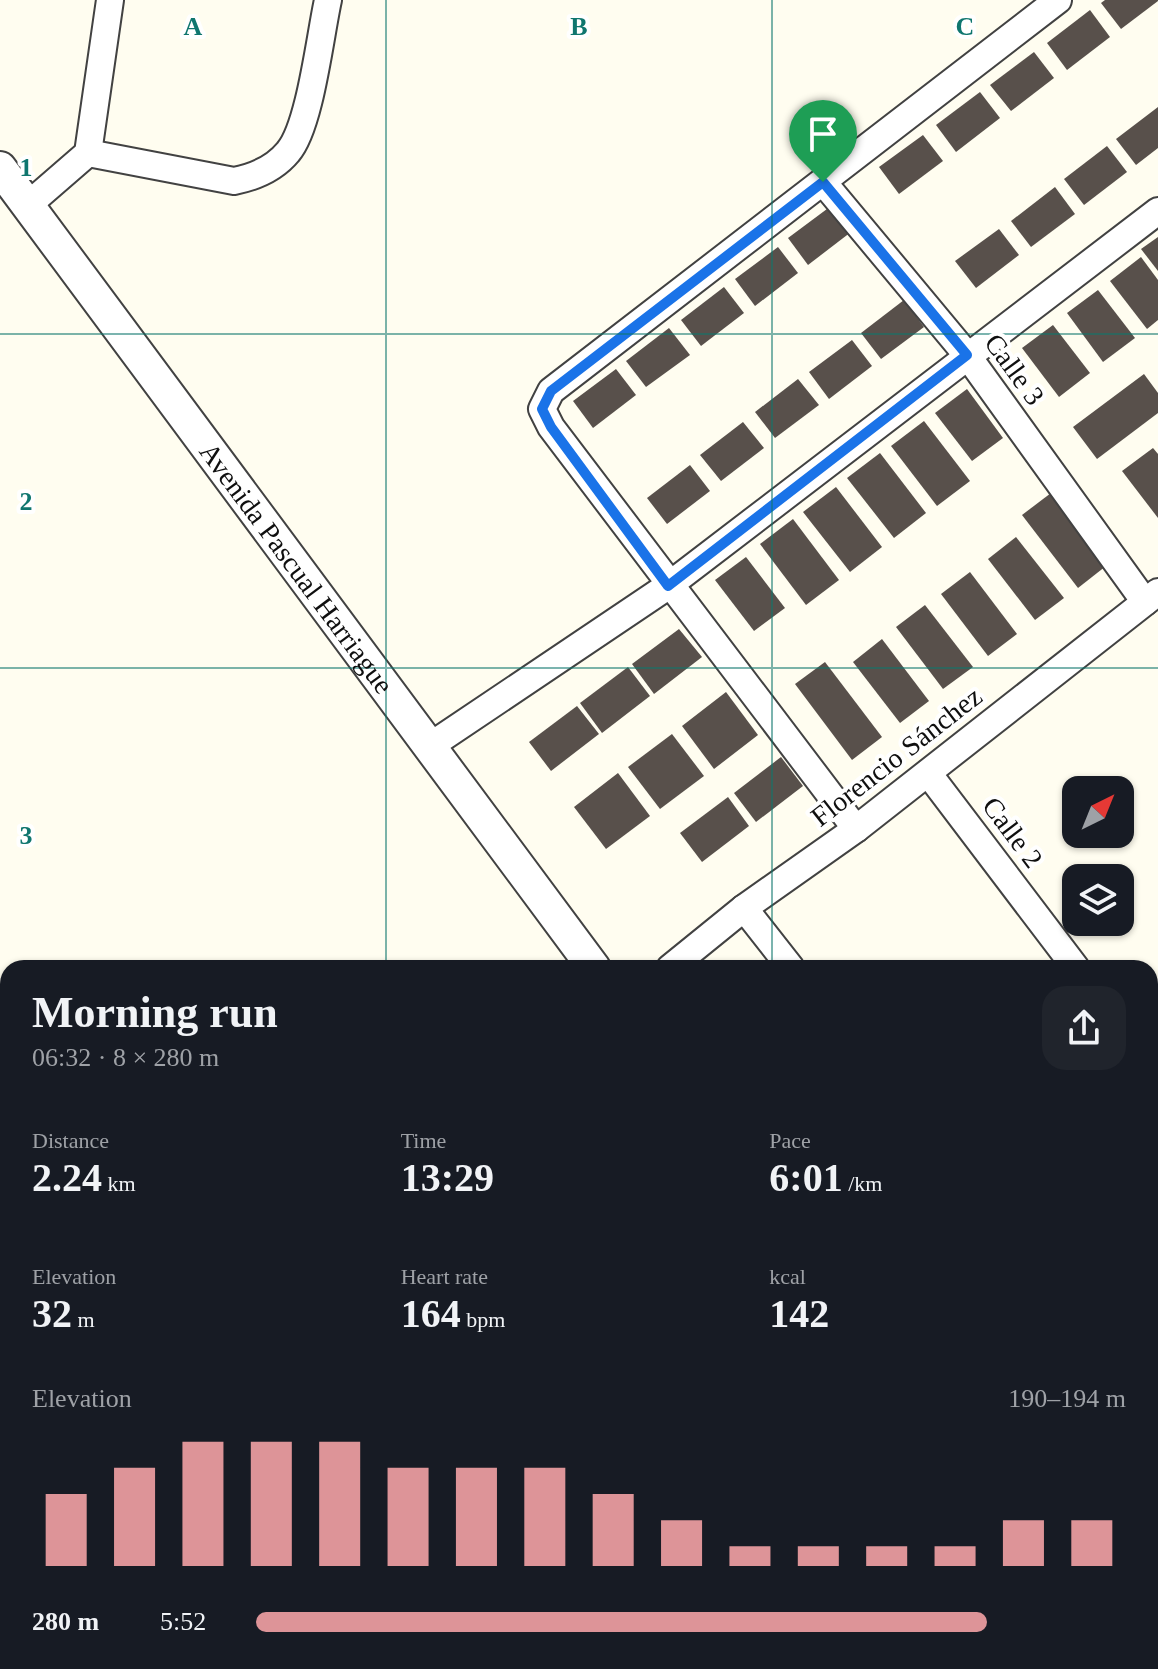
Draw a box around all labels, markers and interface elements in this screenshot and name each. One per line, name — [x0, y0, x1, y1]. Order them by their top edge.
text: A — [184, 12, 203, 41]
text: B — [570, 12, 588, 41]
text: C — [956, 12, 974, 41]
pin — [789, 100, 857, 182]
icon: arrive — [801, 112, 845, 156]
text: 1 — [20, 153, 33, 182]
street label: Calle 3 — [979, 328, 1051, 411]
street label: Avenida Pascual Harriague — [193, 437, 400, 700]
text: 2 — [20, 487, 33, 516]
street label: Florencio Sánchez — [805, 680, 988, 833]
north arrow — [1062, 776, 1134, 848]
map controls — [1062, 776, 1134, 936]
street label: Calle 2 — [976, 791, 1049, 874]
text: 3 — [20, 821, 33, 850]
button: layers — [1062, 864, 1134, 936]
button: share — [1042, 986, 1126, 1070]
text: Morning run — [32, 988, 278, 1037]
text: 06:32 · 8 × 280 m — [32, 1043, 219, 1072]
text: Distance — [32, 1128, 109, 1153]
text: Time — [401, 1128, 446, 1153]
text: Pace — [769, 1128, 811, 1153]
text: 2.24 — [32, 1155, 102, 1200]
text: 13:29 — [401, 1155, 494, 1200]
text: 6:01 — [769, 1155, 843, 1200]
text: km — [102, 1171, 136, 1196]
text: /km — [843, 1171, 882, 1196]
text: Elevation — [32, 1264, 116, 1289]
text: Heart rate — [401, 1264, 488, 1289]
text: kcal — [769, 1264, 806, 1289]
text: 32 — [32, 1291, 72, 1336]
text: 164 — [401, 1291, 461, 1336]
text: 142 — [769, 1291, 829, 1336]
text: m — [72, 1307, 95, 1332]
text: bpm — [461, 1307, 505, 1332]
text: Elevation — [32, 1384, 132, 1413]
text: 190–194 m — [1008, 1384, 1126, 1413]
text: 280 m — [32, 1607, 99, 1636]
text: 5:52 — [160, 1607, 206, 1636]

